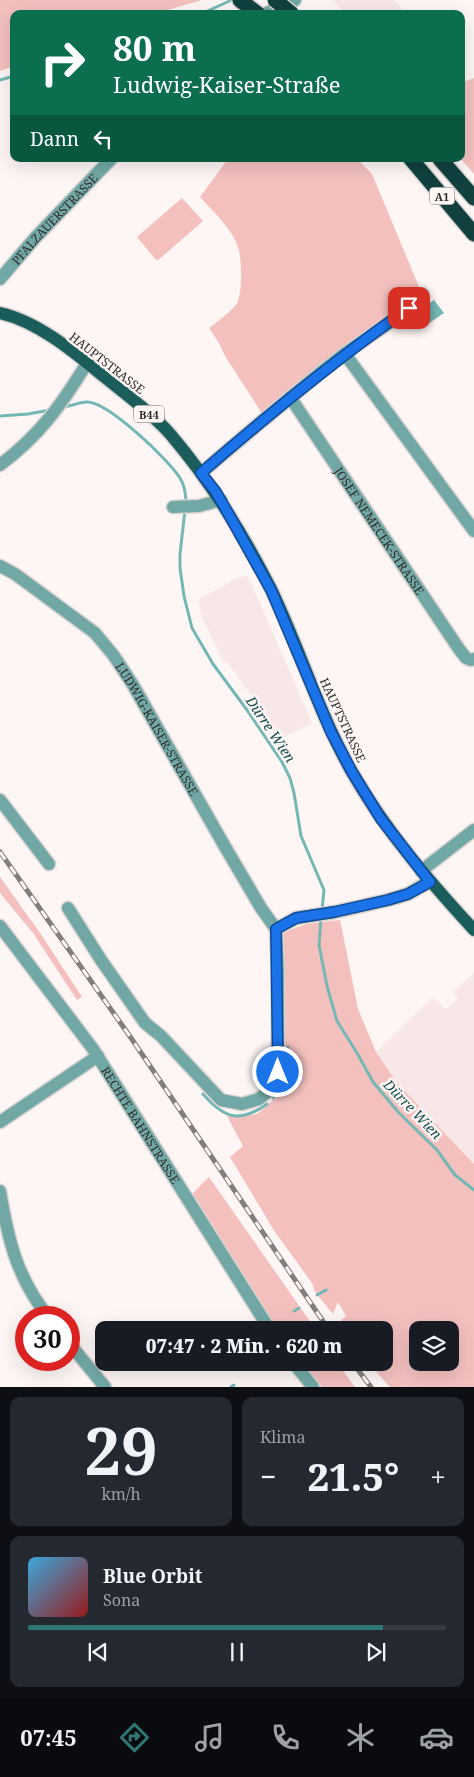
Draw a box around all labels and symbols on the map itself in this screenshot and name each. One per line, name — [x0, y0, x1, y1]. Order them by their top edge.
street label: PFALZAUERSTRASSE — [7, 170, 101, 268]
road number: A1 — [430, 188, 454, 205]
pin — [388, 287, 430, 329]
street label: HAUPTSTRASSE — [66, 328, 148, 398]
road number: B44 — [134, 406, 164, 422]
street label: JOSEF NEMECEK-STRASSE — [330, 463, 429, 598]
street label: LUDWIG-KAISER-STRASSE — [112, 659, 203, 799]
street label: HAUPTSTRASSE — [316, 675, 370, 765]
water label: Dürre Wien — [241, 691, 300, 766]
position arrow — [251, 1045, 303, 1097]
street label: RECHTE BAHNSTRASSE — [98, 1063, 184, 1187]
water label: Dürre Wien — [379, 1074, 447, 1143]
speed limit sign: 30 — [15, 1306, 80, 1371]

